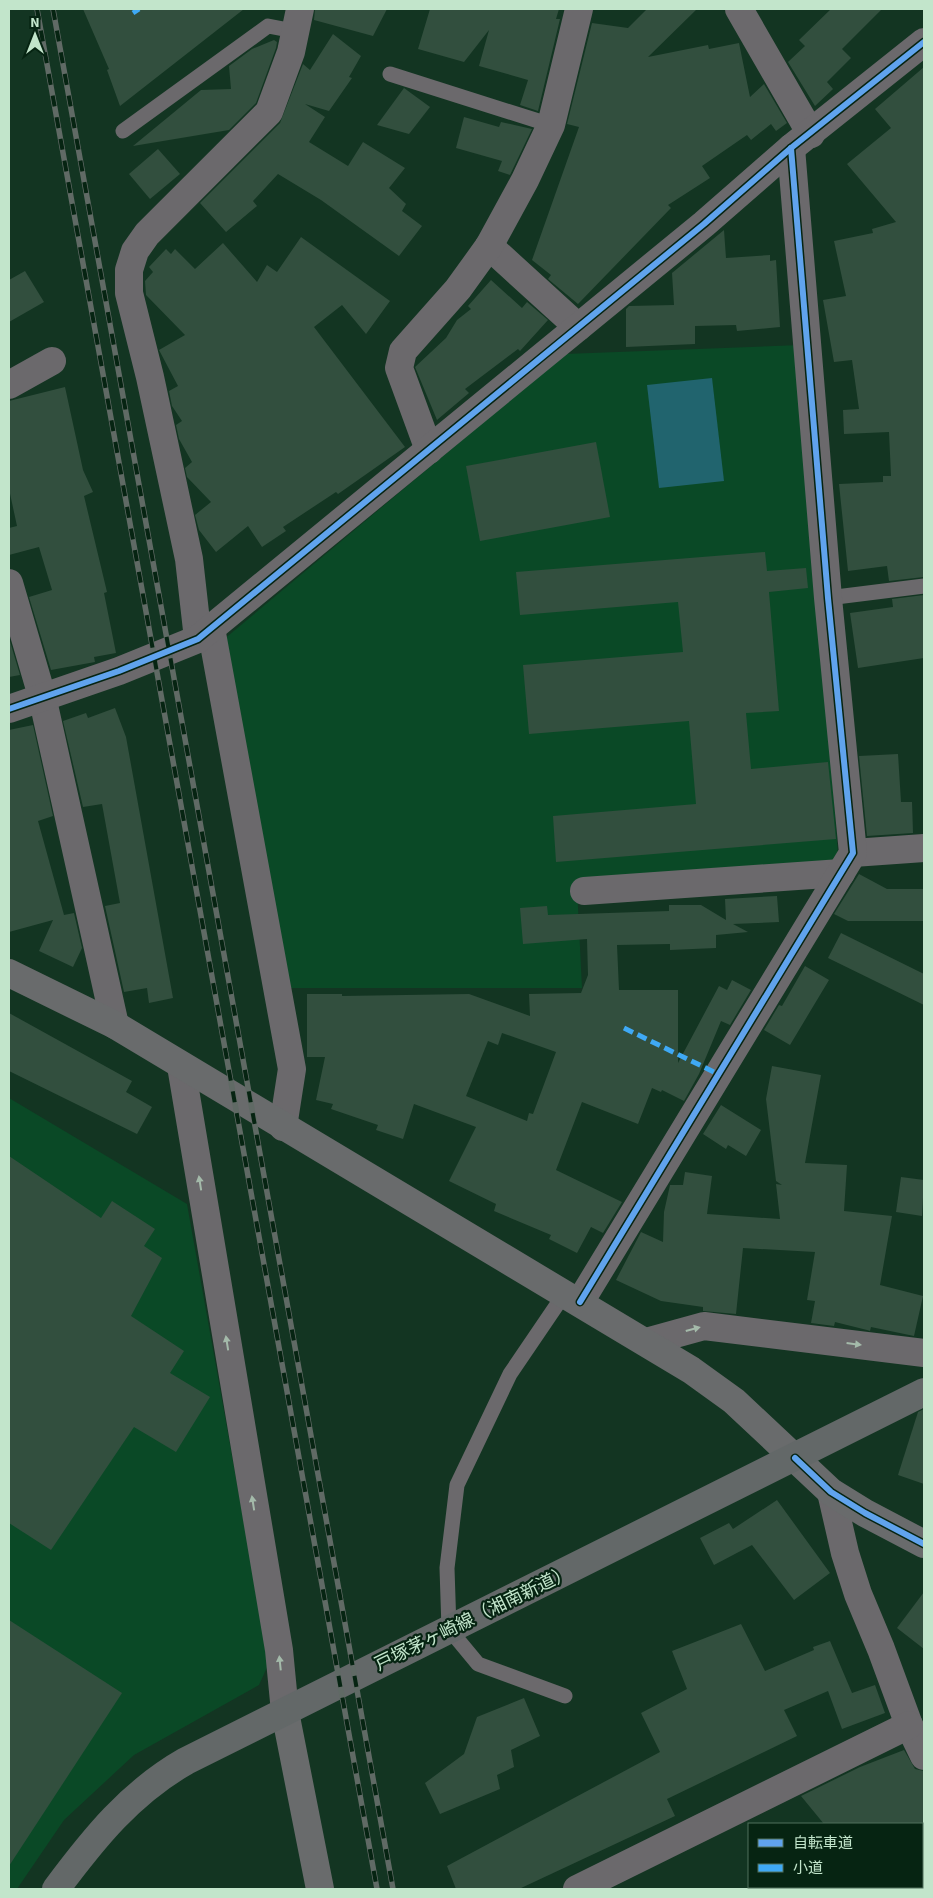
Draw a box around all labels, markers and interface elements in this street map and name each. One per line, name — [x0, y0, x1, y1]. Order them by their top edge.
north arrow — [10, 10, 60, 60]
text: N — [30, 13, 40, 33]
one-way arrow — [196, 1174, 204, 1190]
one-way arrow — [685, 1325, 700, 1333]
one-way arrow — [222, 1334, 230, 1350]
one-way arrow — [846, 1340, 862, 1348]
one-way arrow — [249, 1495, 257, 1511]
street label: 戸塚茅ヶ崎線（湘南新道） — [371, 1560, 576, 1677]
one-way arrow — [276, 1655, 284, 1671]
legend — [748, 1823, 923, 1888]
text: 自転車道 — [793, 1833, 853, 1854]
text: 小道 — [793, 1858, 823, 1879]

